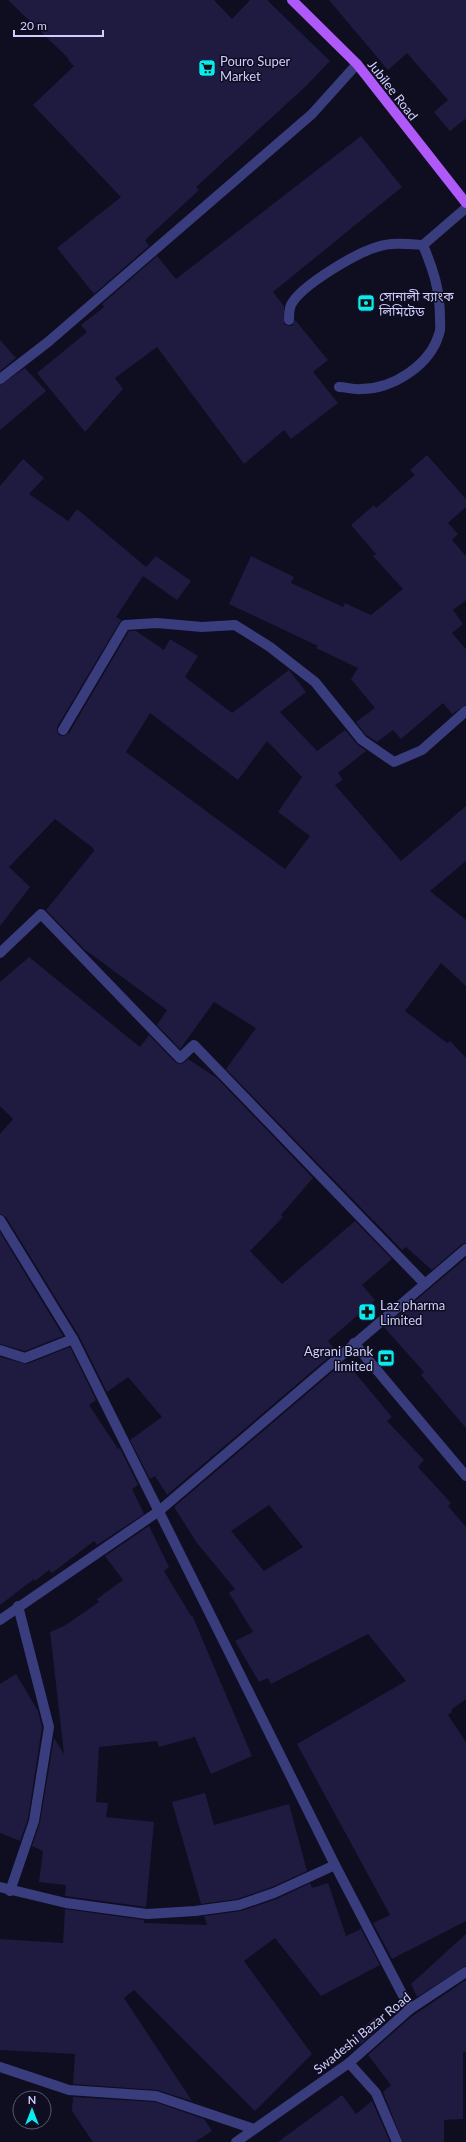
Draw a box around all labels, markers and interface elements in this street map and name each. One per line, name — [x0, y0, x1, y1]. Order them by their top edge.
scale bar — [14, 12, 103, 38]
text: 20 m — [20, 18, 47, 33]
place label: Pouro Super Market — [220, 53, 291, 84]
street label: Jubilee Road — [365, 57, 421, 123]
supermarket icon: Pouro Super Market — [197, 58, 217, 78]
place label: সোনালী ব্যাংক লিমিটেড — [378, 288, 454, 319]
bank icon: সোনালী ব্যাংক লিমিটেড — [356, 293, 376, 313]
place label: Laz pharma Limited — [380, 1297, 445, 1328]
pharmacy icon: Laz pharma Limited — [357, 1302, 377, 1322]
place label: Agrani Bank limited — [304, 1343, 373, 1374]
bank icon: Agrani Bank limited — [376, 1348, 396, 1368]
street label: Swadeshi Bazar Road — [310, 1989, 414, 2077]
north arrow — [12, 2090, 52, 2130]
text: N — [28, 2093, 36, 2106]

